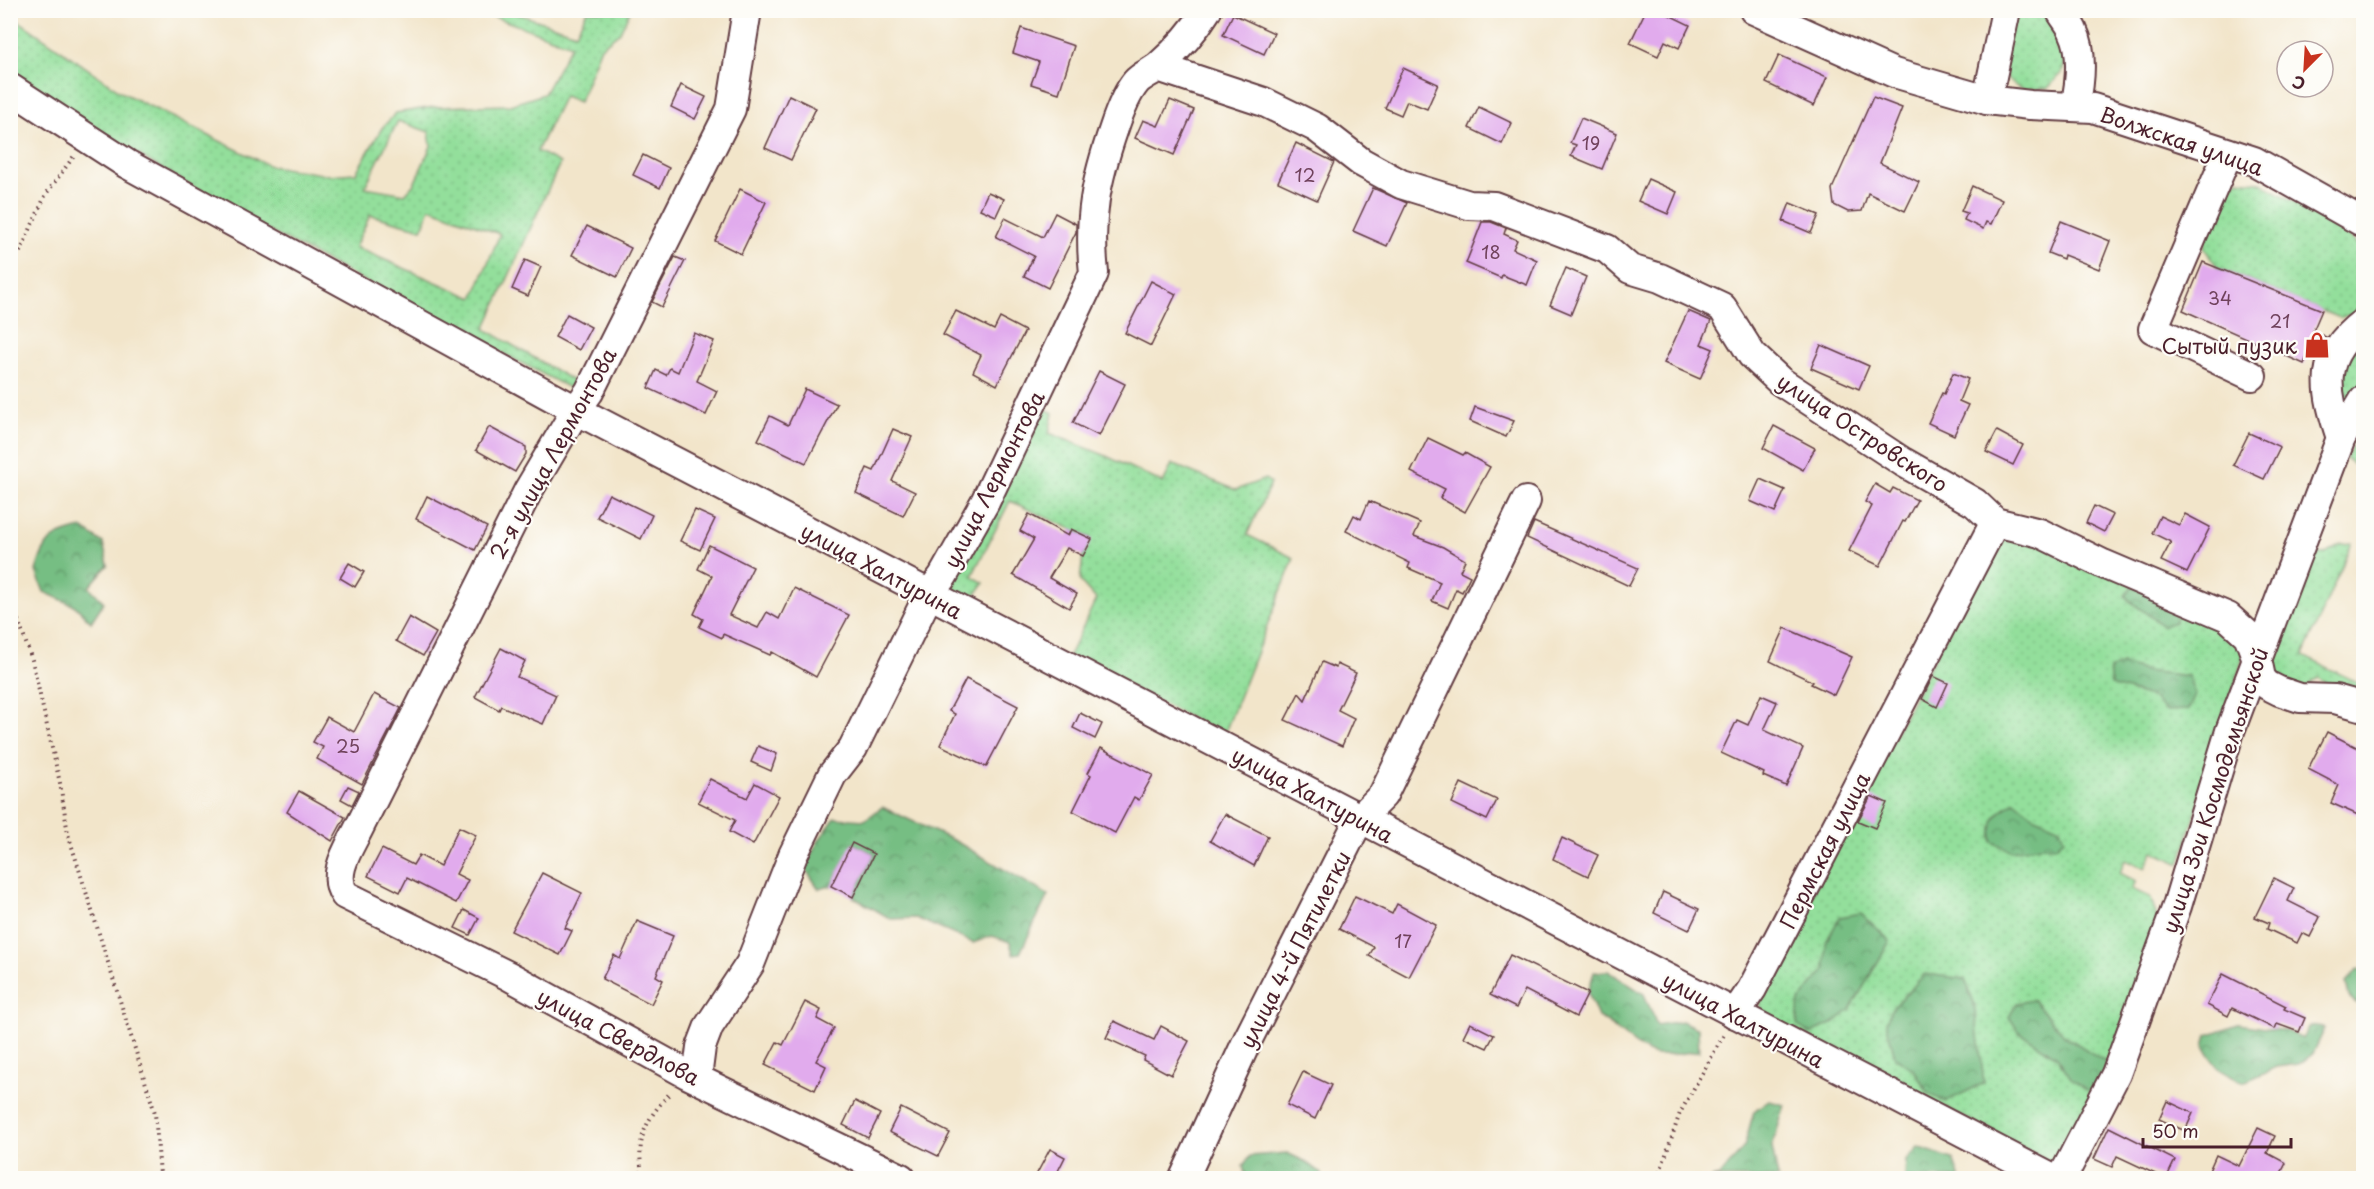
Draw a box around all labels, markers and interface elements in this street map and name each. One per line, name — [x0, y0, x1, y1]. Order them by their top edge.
north arrow — [2275, 39, 2335, 99]
text: С — [2288, 70, 2309, 97]
street label: Волжская улица — [2096, 97, 2269, 183]
house number: 19 — [1582, 129, 1600, 156]
house number: 12 — [1295, 161, 1315, 188]
house number: 18 — [1481, 238, 1501, 265]
house number: 34 — [2208, 284, 2232, 311]
house number: 21 — [2270, 307, 2290, 334]
place label: Сытый пузик — [2162, 329, 2298, 361]
shop icon: Сытый пузик — [2302, 330, 2332, 360]
street label: 2-я улица Лермонтова — [480, 341, 624, 565]
street label: улица Островского — [1771, 365, 1955, 499]
street label: улица Лермонтова — [934, 385, 1052, 573]
street label: улица Халтурина — [796, 514, 969, 626]
street label: улица Зои Космодемьянской — [2153, 643, 2275, 937]
house number: 25 — [336, 732, 360, 759]
street label: улица Халтурина — [1227, 738, 1400, 850]
street label: Пермская улица — [1771, 765, 1878, 934]
street label: улица 4-й Пятилетки — [1230, 845, 1358, 1053]
house number: 17 — [1394, 927, 1412, 954]
street label: улица Халтурина — [1658, 963, 1831, 1075]
street label: улица Свердлова — [532, 980, 706, 1092]
scale bar — [2143, 1111, 2292, 1149]
text: 50 m — [2152, 1117, 2199, 1144]

